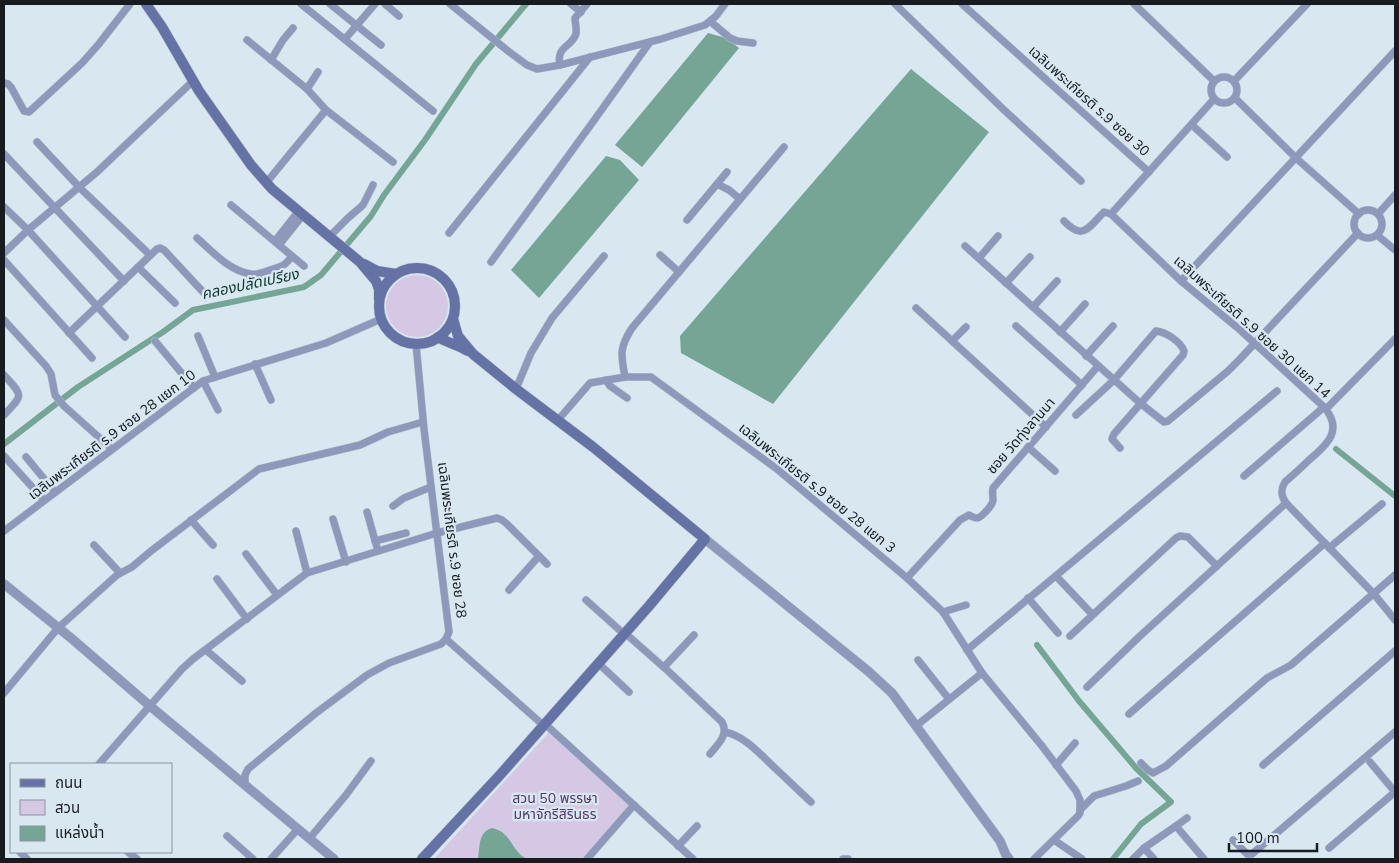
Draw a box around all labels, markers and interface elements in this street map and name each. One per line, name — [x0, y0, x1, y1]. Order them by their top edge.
street label: เฉลิมพระเกียรติ ร.9 ซอย 30 — [1024, 41, 1154, 161]
street label: เฉลิมพระเกียรติ ร.9 ซอย 30 แยก 14 — [1169, 251, 1335, 403]
water label: คลองปลัดเปรียง — [200, 264, 301, 304]
street label: เฉลิมพระเกียรติ ร.9 ซอย 28 แยก 10 — [24, 366, 200, 504]
street label: ซอย วัดทุ่งลานนา — [982, 394, 1060, 478]
street label: เฉลิมพระเกียรติ ร.9 ซอย 28 แยก 3 — [735, 419, 899, 557]
street label: เฉลิมพระเกียรติ ร.9 ซอย 28 — [433, 461, 471, 619]
legend — [10, 763, 172, 853]
text: ถนน — [55, 773, 82, 793]
park label: สวน 50 พรรษา มหาจักรีสิรินธร — [512, 789, 598, 824]
text: สวน — [55, 798, 80, 818]
scale bar — [1229, 820, 1316, 852]
text: แหล่งน้ำ — [55, 822, 104, 843]
text: 100 m — [1236, 828, 1280, 848]

